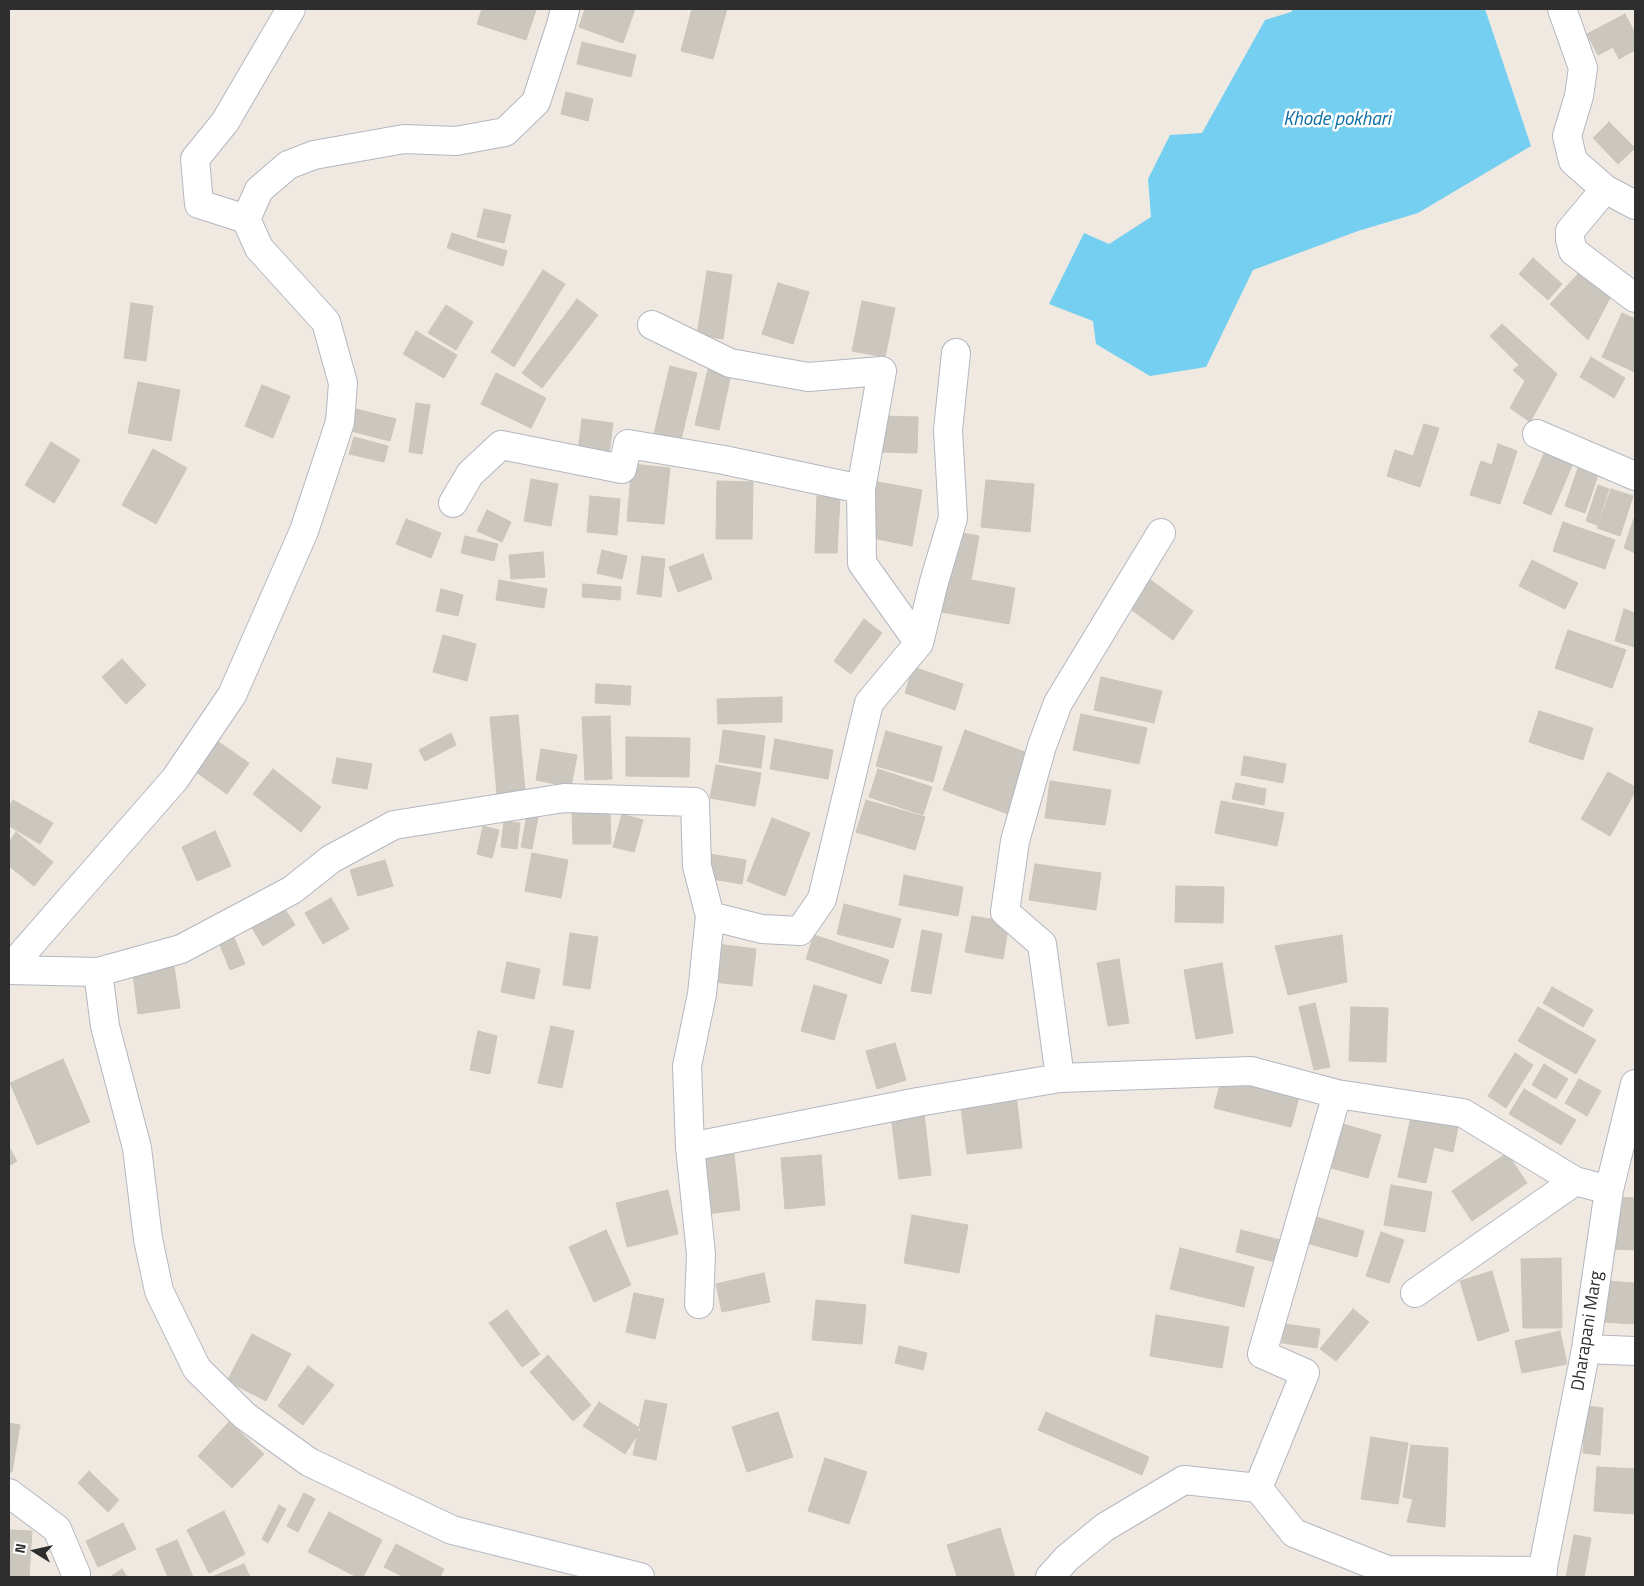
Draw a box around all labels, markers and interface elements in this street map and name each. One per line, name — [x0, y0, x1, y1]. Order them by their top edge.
water label: Khode pokhari — [1283, 109, 1391, 131]
street label: Dharapani Marg — [1568, 1270, 1608, 1392]
north arrow — [10, 1526, 60, 1576]
text: N — [9, 1542, 31, 1555]

